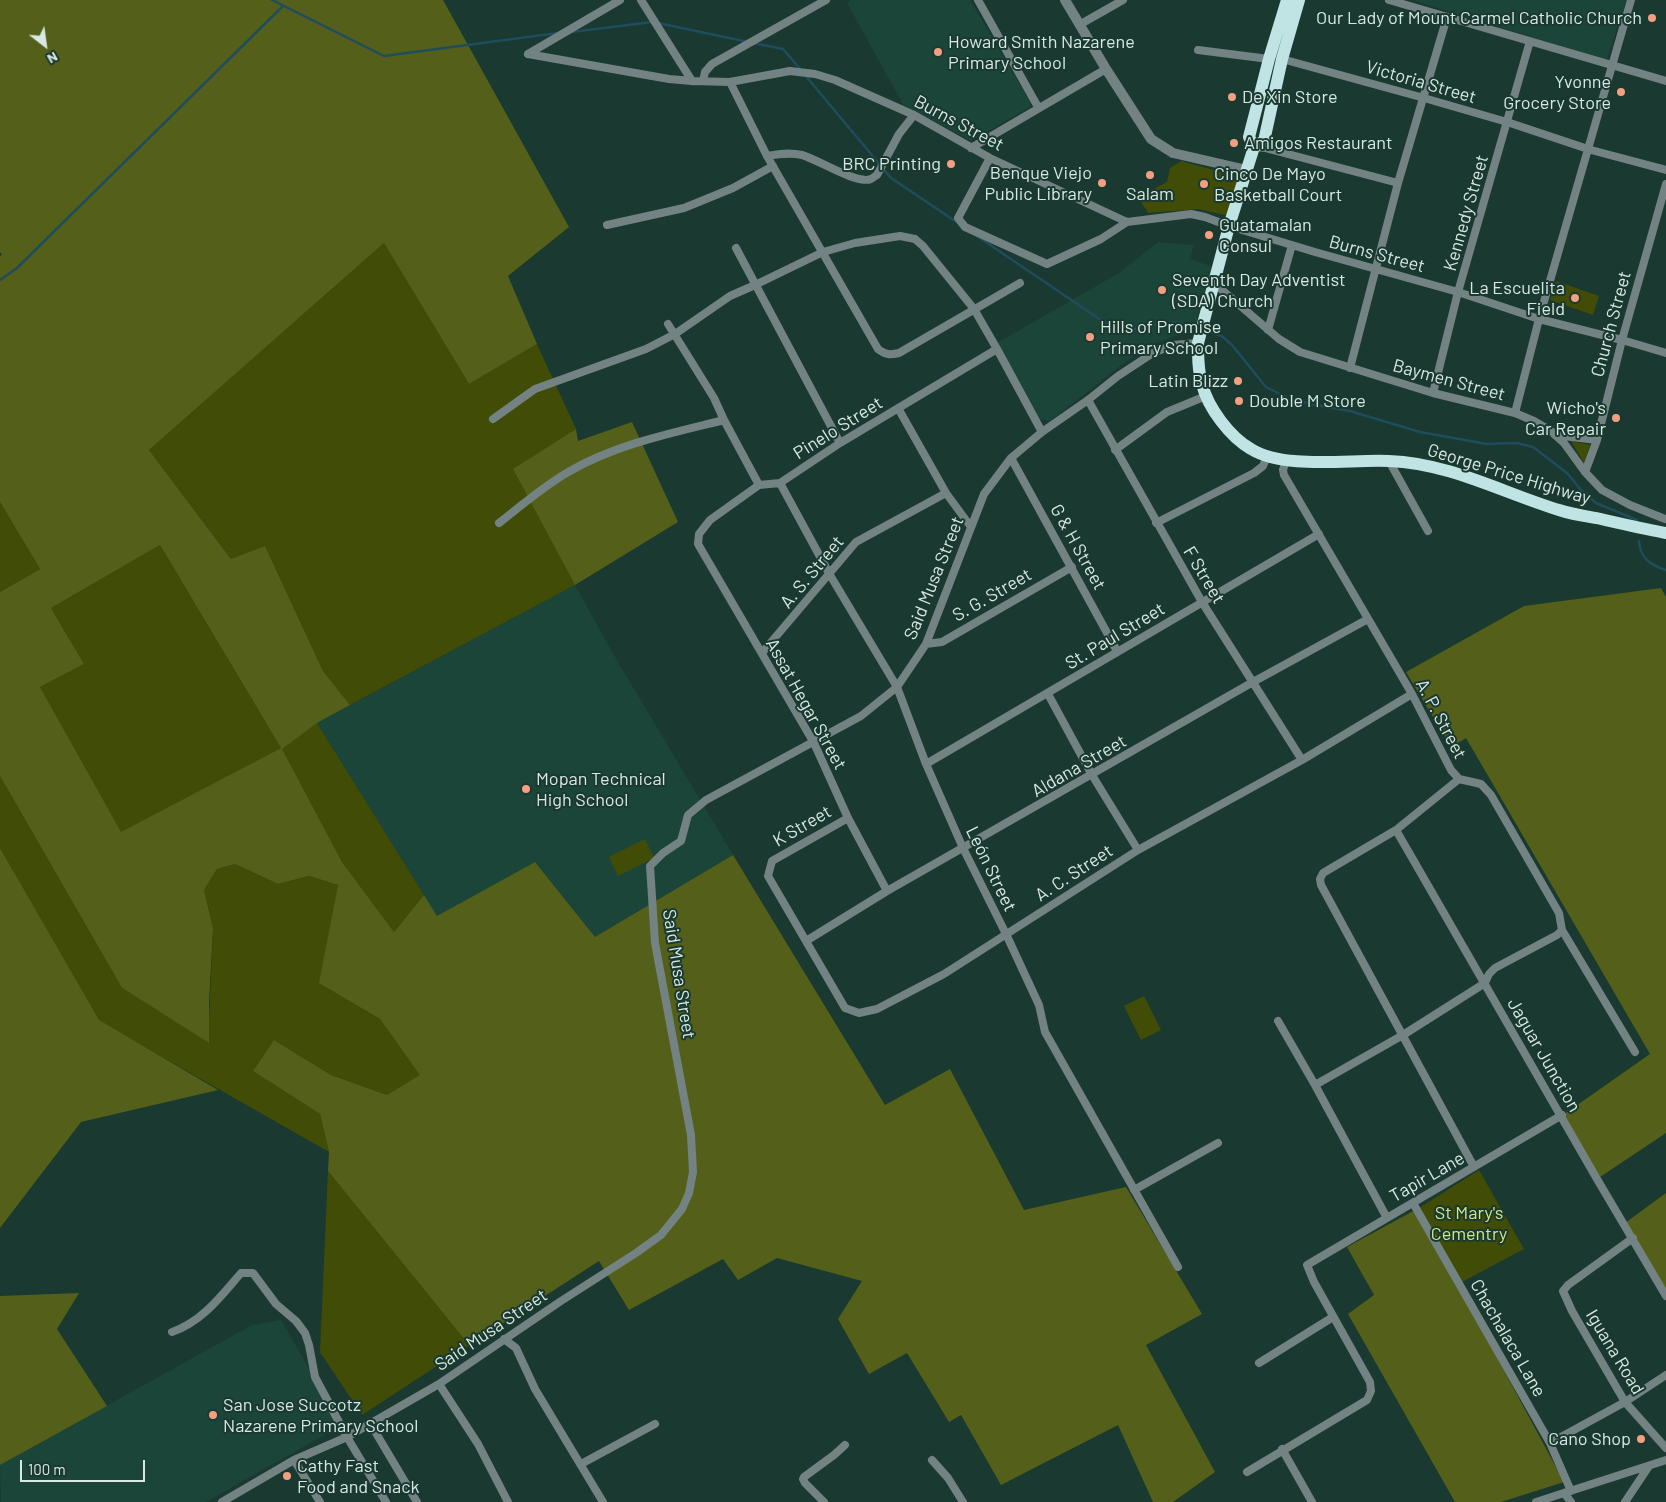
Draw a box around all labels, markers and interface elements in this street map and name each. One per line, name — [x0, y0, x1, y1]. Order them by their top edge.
place label: Our Lady of Mount Carmel Catholic Church — [1316, 7, 1642, 29]
marker: Our Lady of Mount Carmel Catholic Church — [1646, 12, 1658, 24]
north arrow — [20, 20, 70, 70]
place label: Howard Smith Nazarene Primary School — [948, 31, 1135, 74]
marker: Howard Smith Nazarene Primary School — [932, 46, 944, 58]
text: N — [44, 49, 61, 68]
street label: Victoria Street — [1363, 56, 1479, 108]
place label: Yvonne Grocery Store — [1503, 71, 1611, 114]
place label: De Xin Store — [1242, 86, 1337, 108]
marker: Yvonne Grocery Store — [1615, 86, 1627, 98]
street label: Burns Street — [911, 90, 1007, 156]
marker: De Xin Store — [1226, 91, 1238, 103]
place label: Amigos Restaurant — [1244, 132, 1392, 154]
marker: Amigos Restaurant — [1228, 137, 1240, 149]
street label: Kennedy Street — [1439, 152, 1493, 274]
place label: BRC Printing — [842, 153, 941, 175]
marker: BRC Printing — [945, 158, 957, 170]
place label: Benque Viejo Public Library — [984, 162, 1092, 204]
place label: Cinco De Mayo Basketball Court — [1214, 163, 1342, 205]
marker: Salam — [1144, 169, 1156, 181]
marker: Benque Viejo Public Library — [1096, 177, 1108, 189]
marker: Cinco De Mayo Basketball Court — [1198, 178, 1210, 190]
place label: Salam — [1126, 183, 1174, 205]
place label: Guatamalan Consul — [1219, 214, 1312, 256]
marker: Guatamalan Consul — [1203, 229, 1215, 241]
street label: Burns Street — [1327, 231, 1427, 277]
place label: Seventh Day Adventist (SDA) Church — [1172, 269, 1346, 312]
street label: Church Street — [1587, 269, 1635, 379]
place label: La Escuelita Field — [1469, 277, 1565, 320]
marker: Seventh Day Adventist (SDA) Church — [1156, 284, 1168, 296]
marker: La Escuelita Field — [1569, 292, 1581, 304]
place label: Hills of Promise Primary School — [1100, 316, 1221, 358]
marker: Hills of Promise Primary School — [1084, 331, 1096, 343]
street label: Baymen Street — [1390, 355, 1508, 405]
place label: Latin Blizz — [1148, 370, 1228, 392]
marker: Latin Blizz — [1232, 375, 1244, 387]
place label: Double M Store — [1249, 390, 1366, 412]
street label: Pinelo Street — [789, 392, 887, 464]
marker: Double M Store — [1233, 395, 1245, 407]
place label: Wicho's Car Repair — [1525, 397, 1606, 439]
marker: Wicho's Car Repair — [1610, 412, 1622, 424]
street label: George Price Highway — [1425, 439, 1593, 509]
street label: G & H Street — [1046, 500, 1110, 594]
street label: Said Musa Street — [899, 513, 969, 643]
street label: A. S. Street — [776, 532, 848, 612]
street label: F Street — [1179, 542, 1229, 608]
street label: S. G. Street — [949, 564, 1035, 626]
street label: St. Paul Street — [1061, 598, 1169, 674]
street label: Assat Hegar Street — [761, 635, 851, 773]
street label: A. P. Street — [1411, 675, 1471, 763]
street label: Aldana Street — [1028, 730, 1130, 802]
place label: Mopan Technical High School — [536, 768, 666, 811]
marker: Mopan Technical High School — [520, 783, 532, 795]
street label: K Street — [769, 801, 835, 851]
street label: León Street — [961, 823, 1021, 915]
street label: A. C. Street — [1031, 840, 1117, 906]
street label: Said Musa Street — [658, 908, 700, 1040]
street label: Jaguar Junction — [1503, 994, 1585, 1116]
street label: Tapir Lane — [1386, 1147, 1468, 1207]
park label: St Mary's Cementry — [1431, 1202, 1507, 1244]
street label: Chachalaca Lane — [1466, 1275, 1550, 1401]
street label: Said Musa Street — [431, 1284, 551, 1376]
street label: Iguana Road — [1581, 1306, 1649, 1398]
place label: San Jose Succotz Nazarene Primary School — [223, 1394, 418, 1436]
marker: San Jose Succotz Nazarene Primary School — [207, 1409, 219, 1421]
place label: Cano Shop — [1548, 1428, 1631, 1450]
marker: Cano Shop — [1635, 1433, 1647, 1445]
scale bar — [22, 1450, 148, 1482]
place label: Cathy Fast Food and Snack — [297, 1455, 420, 1498]
text: 100 m — [28, 1460, 66, 1478]
marker: Cathy Fast Food and Snack — [281, 1470, 293, 1482]

